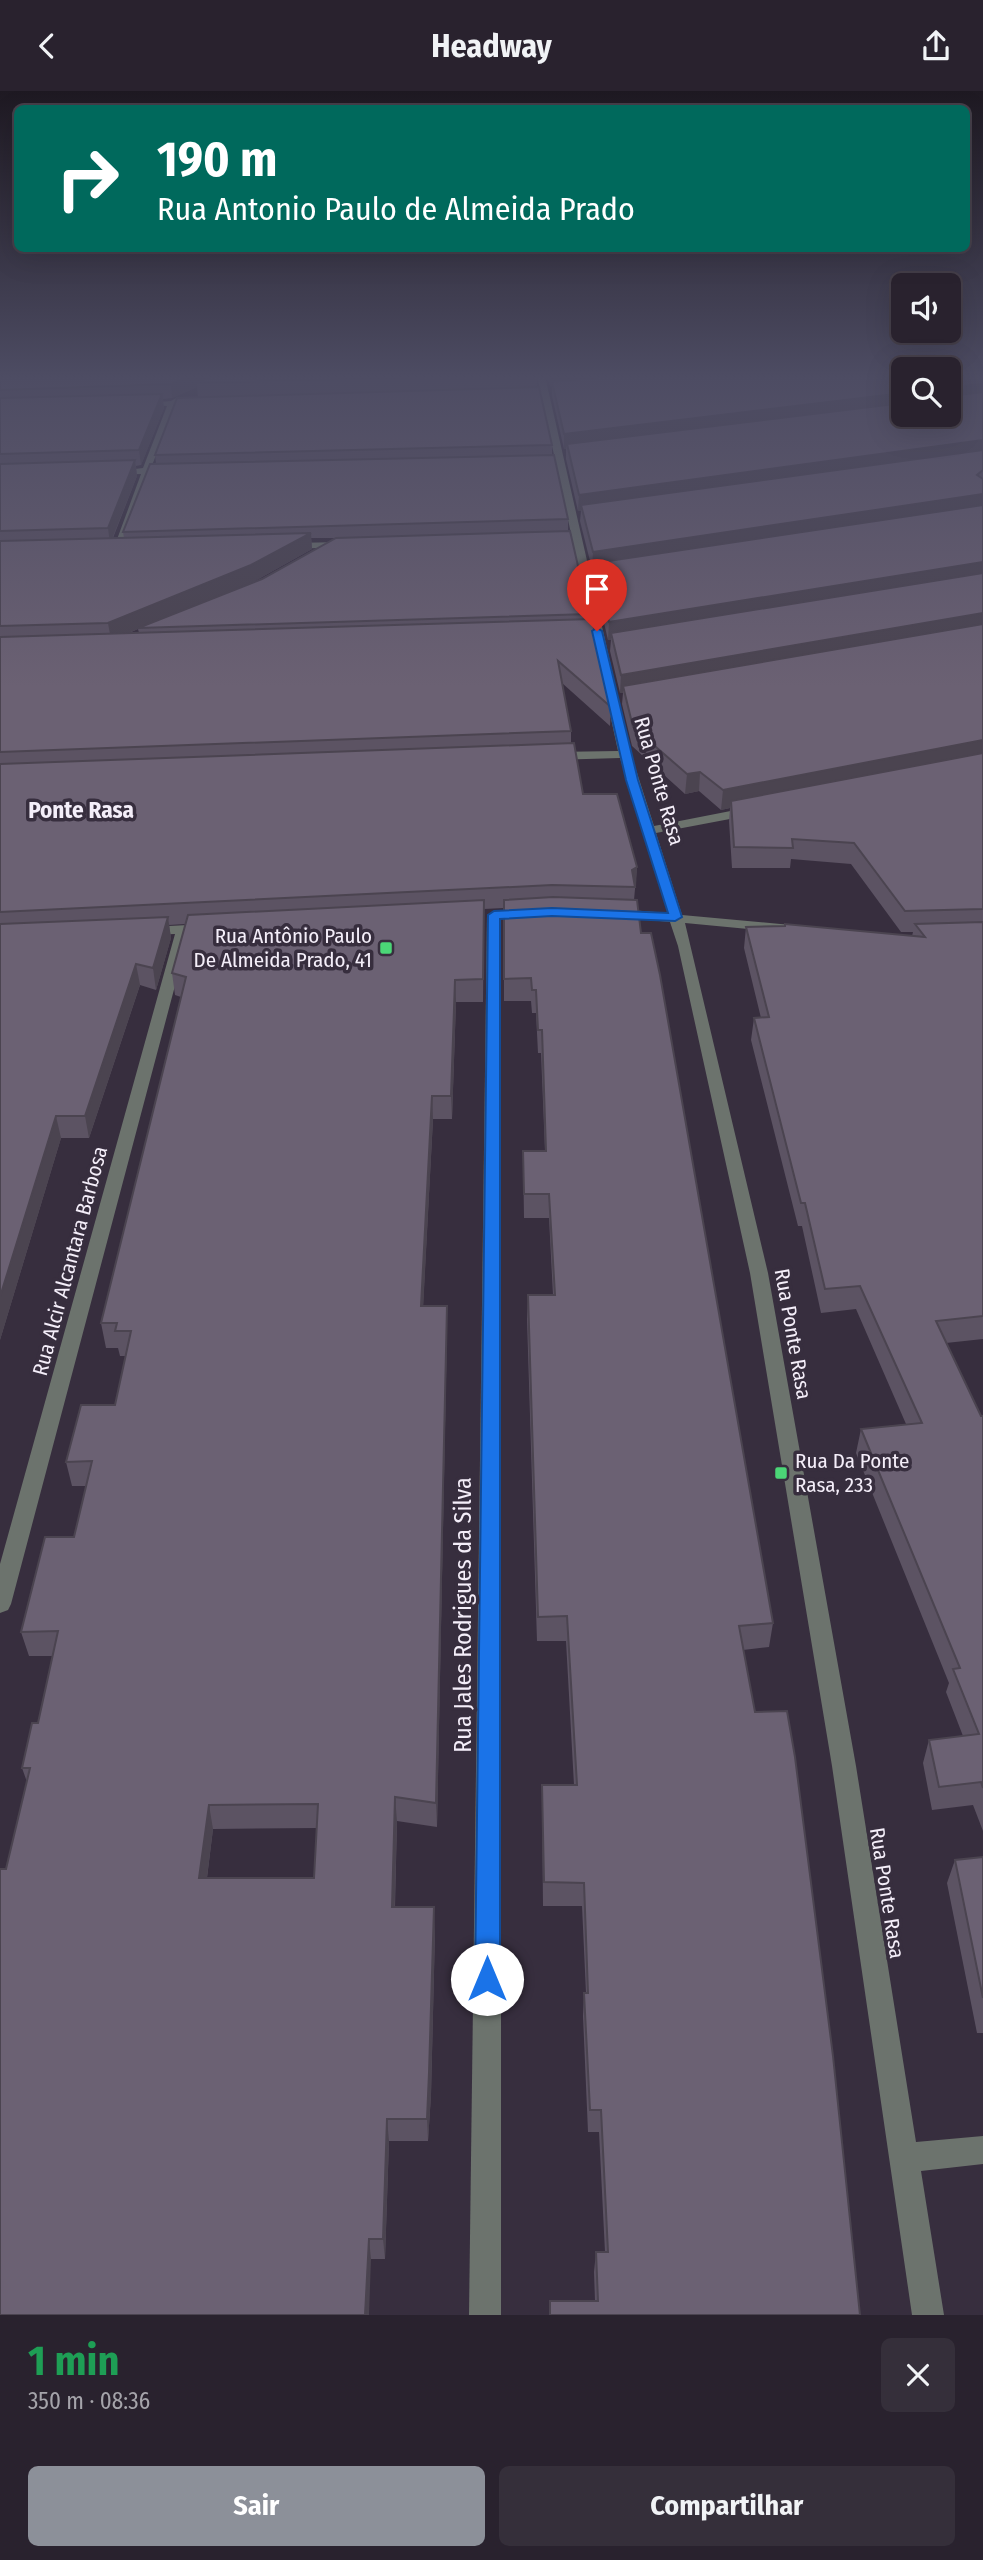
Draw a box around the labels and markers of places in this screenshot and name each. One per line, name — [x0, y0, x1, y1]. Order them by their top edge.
pin — [567, 559, 627, 631]
place label: Rua Antônio Paulo De Almeida Prado, 41 — [193, 923, 372, 973]
marker: Rua Antônio Paulo De Almeida Prado, 41 — [378, 940, 394, 956]
place label: Rua Da Ponte Rasa, 233 — [795, 1448, 909, 1498]
marker: Rua Da Ponte Rasa, 233 — [773, 1465, 789, 1481]

